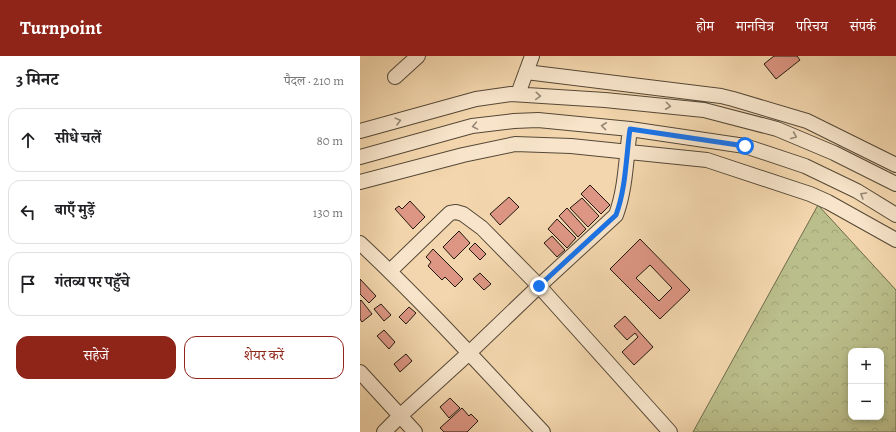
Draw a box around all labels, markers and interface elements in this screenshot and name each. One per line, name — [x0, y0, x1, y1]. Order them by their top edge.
text: Turnpoint — [20, 15, 102, 41]
text: होम — [696, 17, 714, 36]
text: मानचित्र — [736, 17, 774, 36]
text: परिचय — [796, 17, 828, 36]
text: संपर्क — [850, 17, 876, 36]
text: 3 मिनट — [16, 68, 58, 91]
text: पैदल · 210 m — [284, 72, 344, 89]
one-way arrow — [535, 91, 541, 100]
one-way arrow — [665, 102, 671, 111]
one-way arrow — [394, 117, 401, 126]
one-way arrow — [472, 121, 478, 130]
one-way arrow — [601, 122, 607, 131]
text: सीधे चलें — [55, 128, 101, 148]
icon: ahead — [17, 129, 39, 151]
one-way arrow — [789, 131, 797, 139]
text: 80 m — [316, 132, 343, 149]
route start — [736, 137, 754, 155]
one-way arrow — [860, 192, 867, 200]
text: बाएँ मुड़ें — [55, 200, 95, 220]
icon: left — [17, 201, 39, 223]
text: 130 m — [313, 204, 343, 221]
text: गंतव्य पर पहुँचे — [55, 272, 130, 292]
icon: arrive — [17, 273, 39, 295]
route end — [530, 277, 548, 295]
button: सहेजें — [16, 336, 176, 379]
button: शेयर करें — [184, 336, 344, 379]
map controls — [848, 348, 884, 420]
button: + — [848, 348, 884, 384]
button: − — [848, 384, 884, 420]

